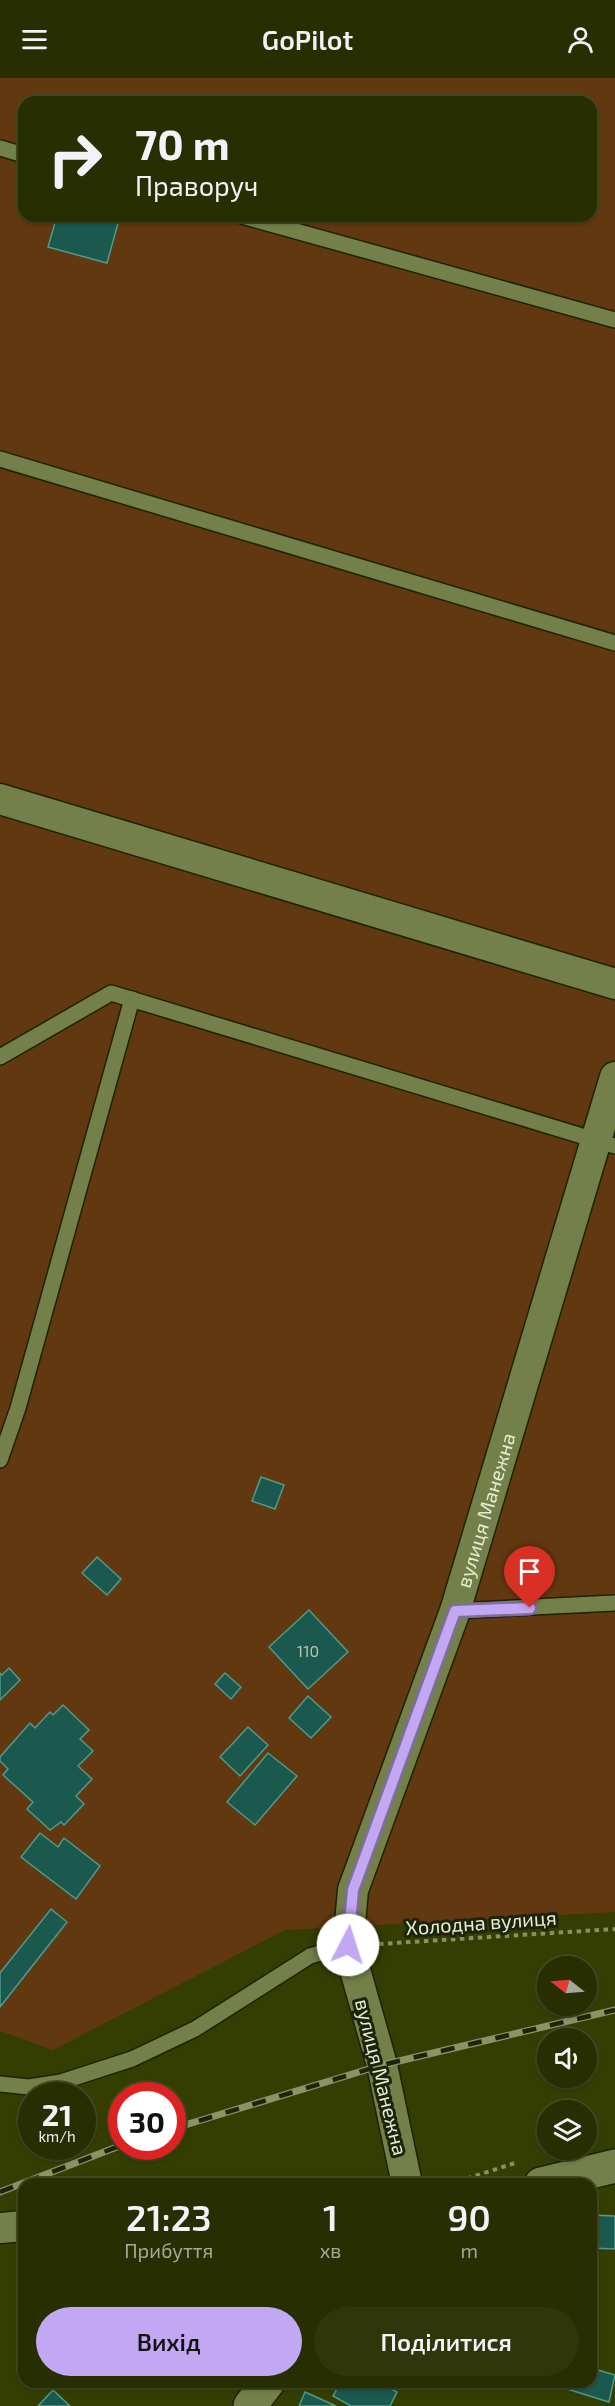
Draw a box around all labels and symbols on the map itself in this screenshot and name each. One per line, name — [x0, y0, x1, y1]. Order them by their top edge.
street label: вулиця Манежна — [451, 1430, 520, 1590]
pin — [504, 1546, 555, 1608]
house number: 110 — [297, 1641, 319, 1660]
street label: Холодна вулиця — [405, 1905, 557, 1940]
position arrow — [316, 1913, 380, 1977]
north arrow — [537, 1956, 597, 2016]
street label: вулиця Манежна — [350, 1996, 413, 2158]
speed limit sign: 30 — [108, 2082, 186, 2160]

